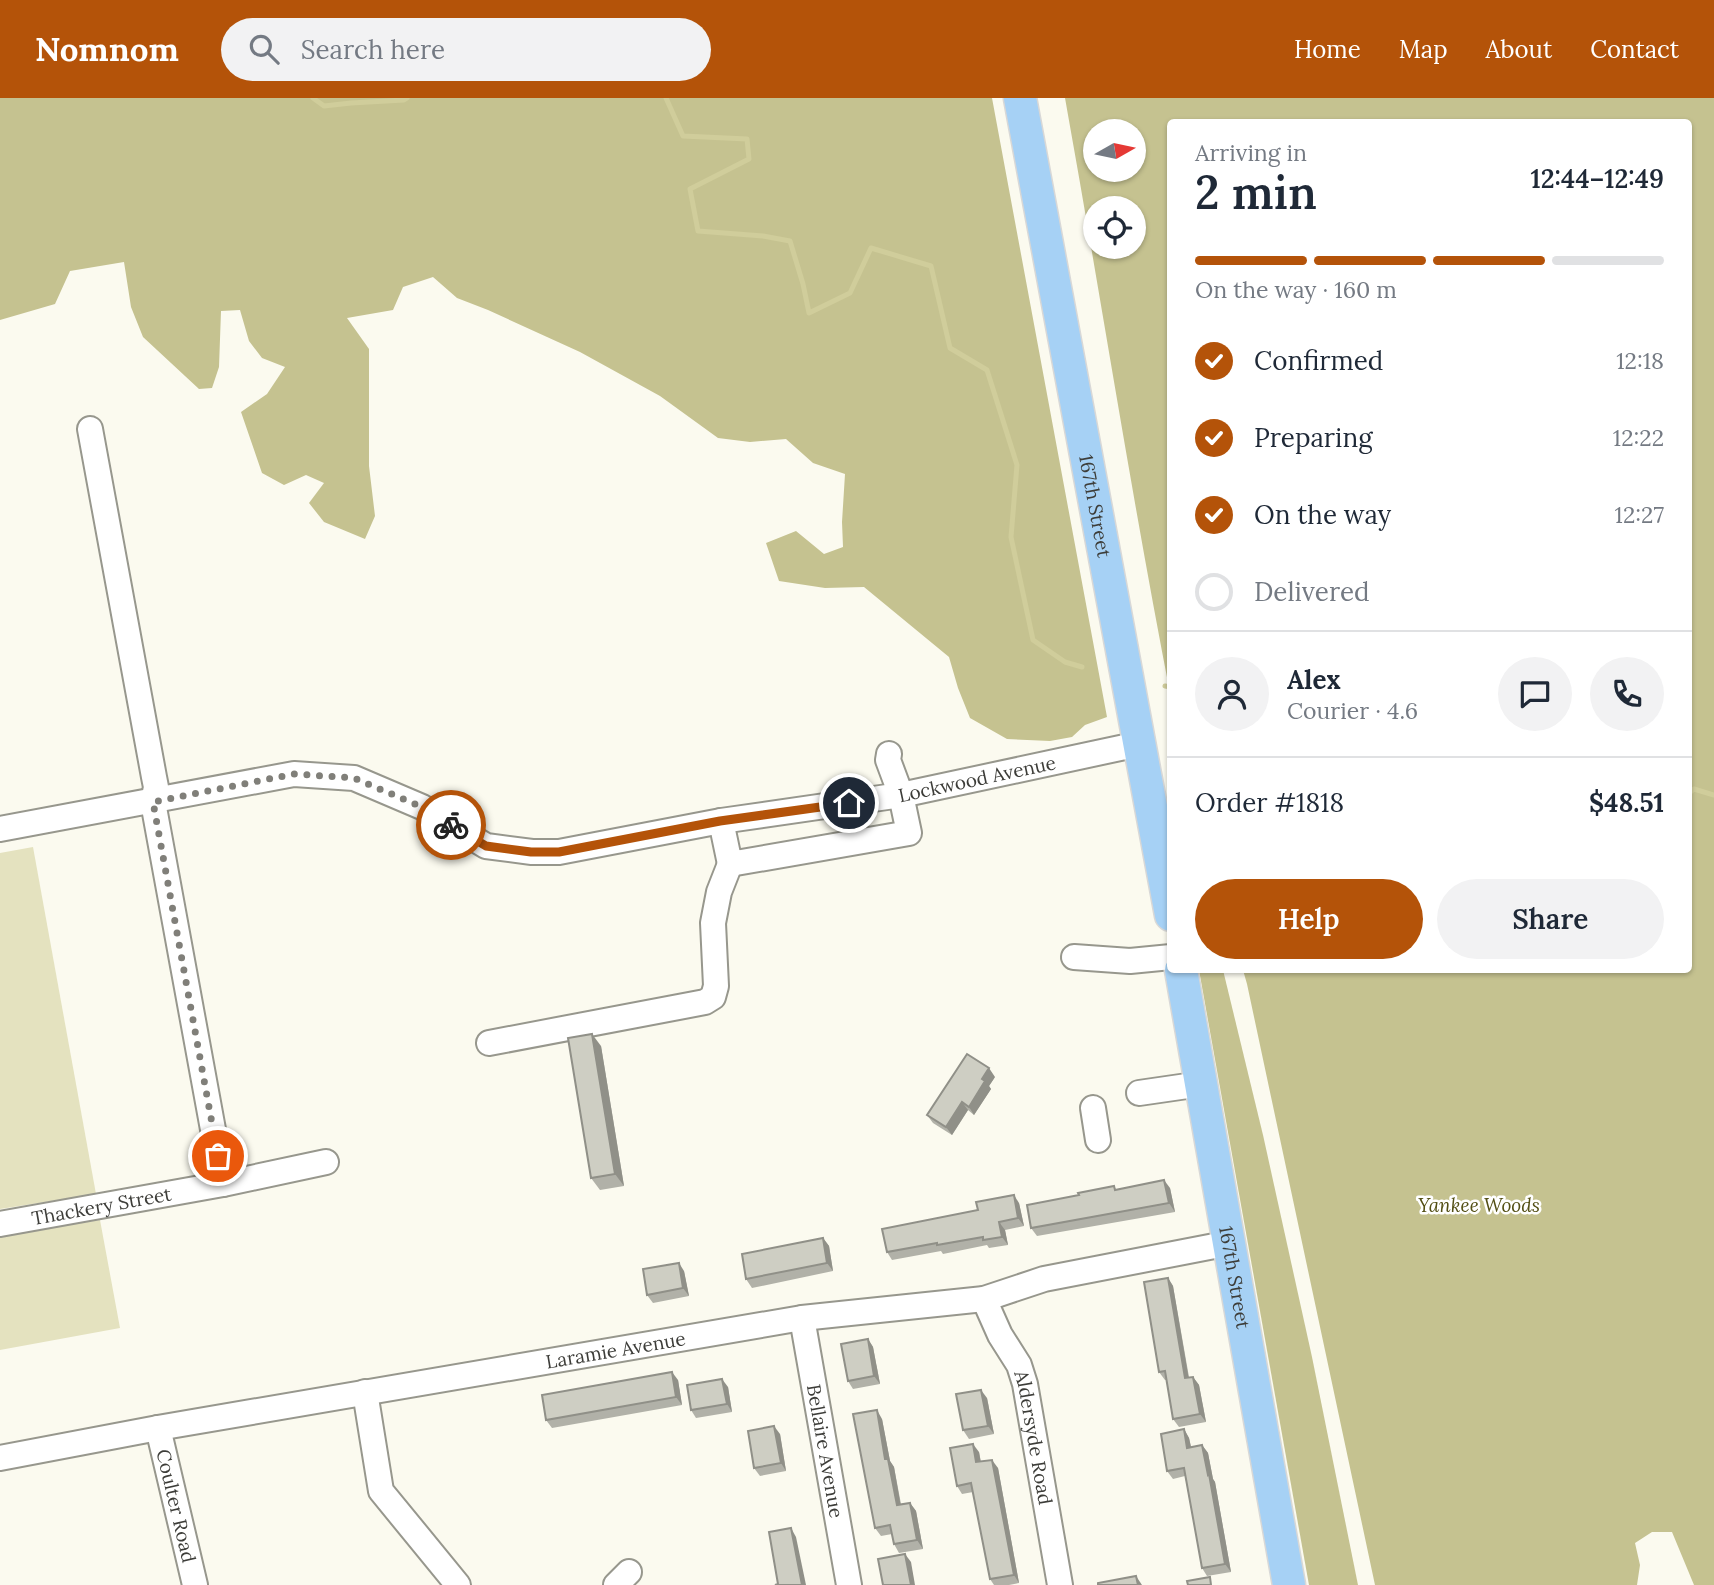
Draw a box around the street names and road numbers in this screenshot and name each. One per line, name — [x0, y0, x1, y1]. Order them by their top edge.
street label: 167th Street — [1074, 453, 1117, 560]
street label: Lockwood Avenue — [896, 750, 1058, 807]
street label: Thackery Street — [30, 1181, 174, 1230]
street label: 167th Street — [1214, 1224, 1256, 1331]
street label: Laramie Avenue — [544, 1326, 687, 1374]
street label: Aldersyde Road — [1009, 1366, 1058, 1507]
street label: Bellaire Avenue — [802, 1382, 849, 1520]
street label: Coulter Road — [151, 1447, 201, 1565]

